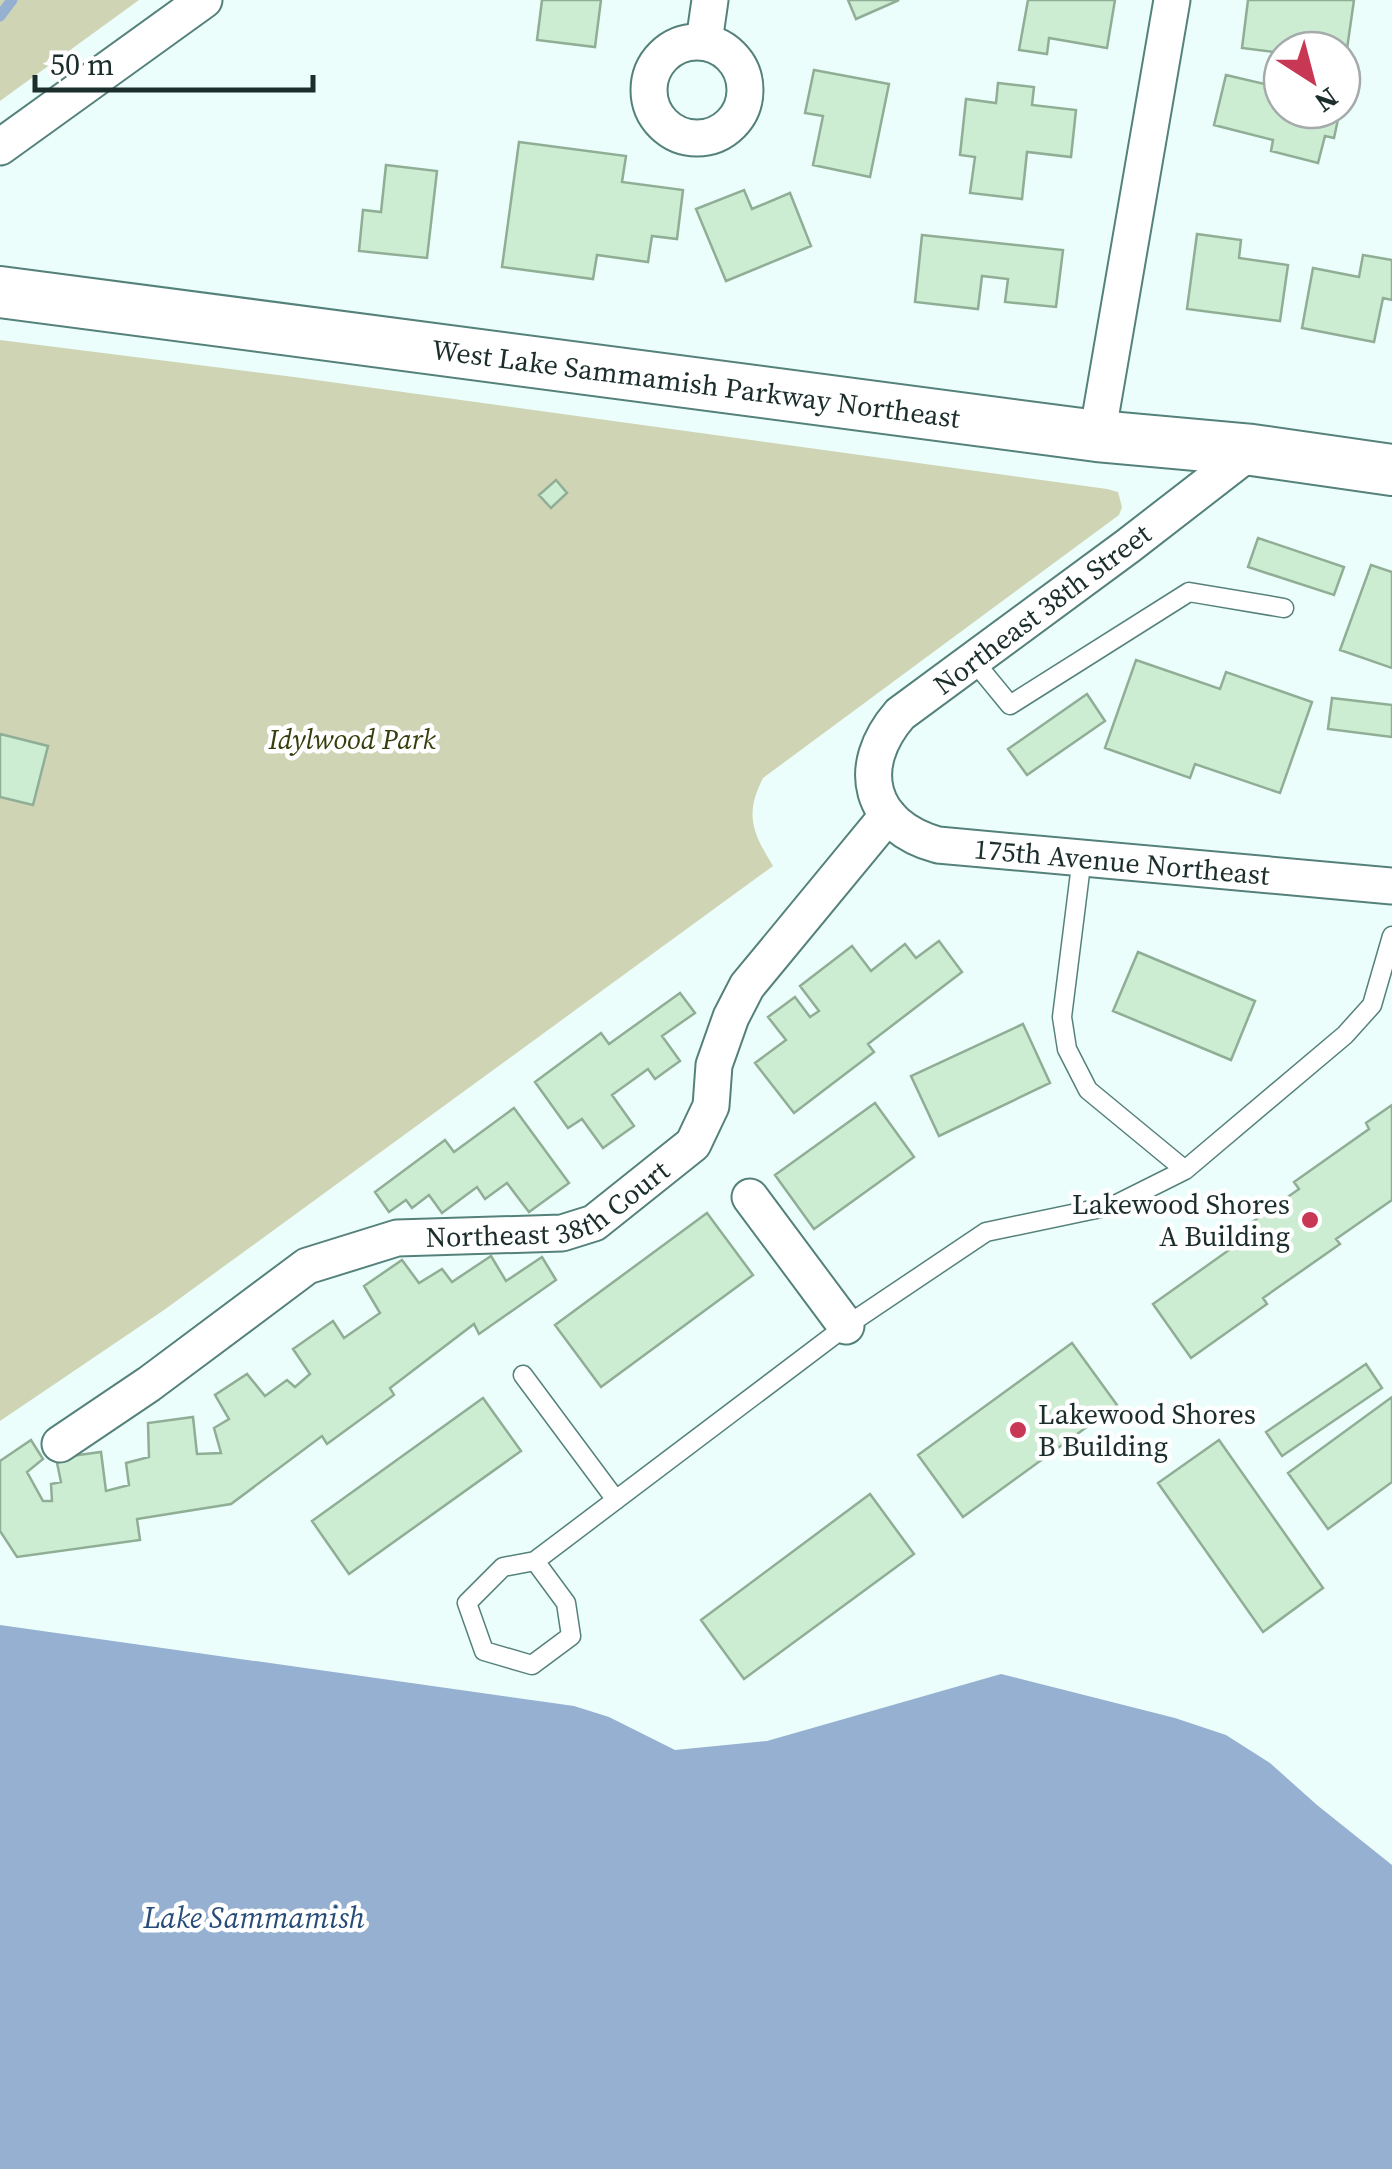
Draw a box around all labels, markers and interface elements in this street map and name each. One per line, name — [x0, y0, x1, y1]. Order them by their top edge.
scale bar — [35, 30, 312, 92]
north arrow — [1262, 30, 1362, 130]
text: 50 m — [50, 44, 114, 85]
text: N — [1307, 79, 1346, 122]
street label: West Lake Sammamish Parkway Northeast — [430, 330, 963, 437]
street label: Northeast 38th Street — [926, 514, 1159, 703]
park label: Idylwood Park — [267, 720, 436, 758]
street label: 175th Avenue Northeast — [972, 829, 1272, 894]
street label: Northeast 38th Court — [425, 1151, 678, 1256]
place label: Lakewood Shores A Building — [1072, 1185, 1290, 1255]
marker: Lakewood Shores A Building — [1299, 1209, 1321, 1231]
place label: Lakewood Shores B Building — [1038, 1395, 1256, 1465]
marker: Lakewood Shores B Building — [1007, 1419, 1029, 1441]
water label: Lake Sammamish — [142, 1897, 365, 1938]

